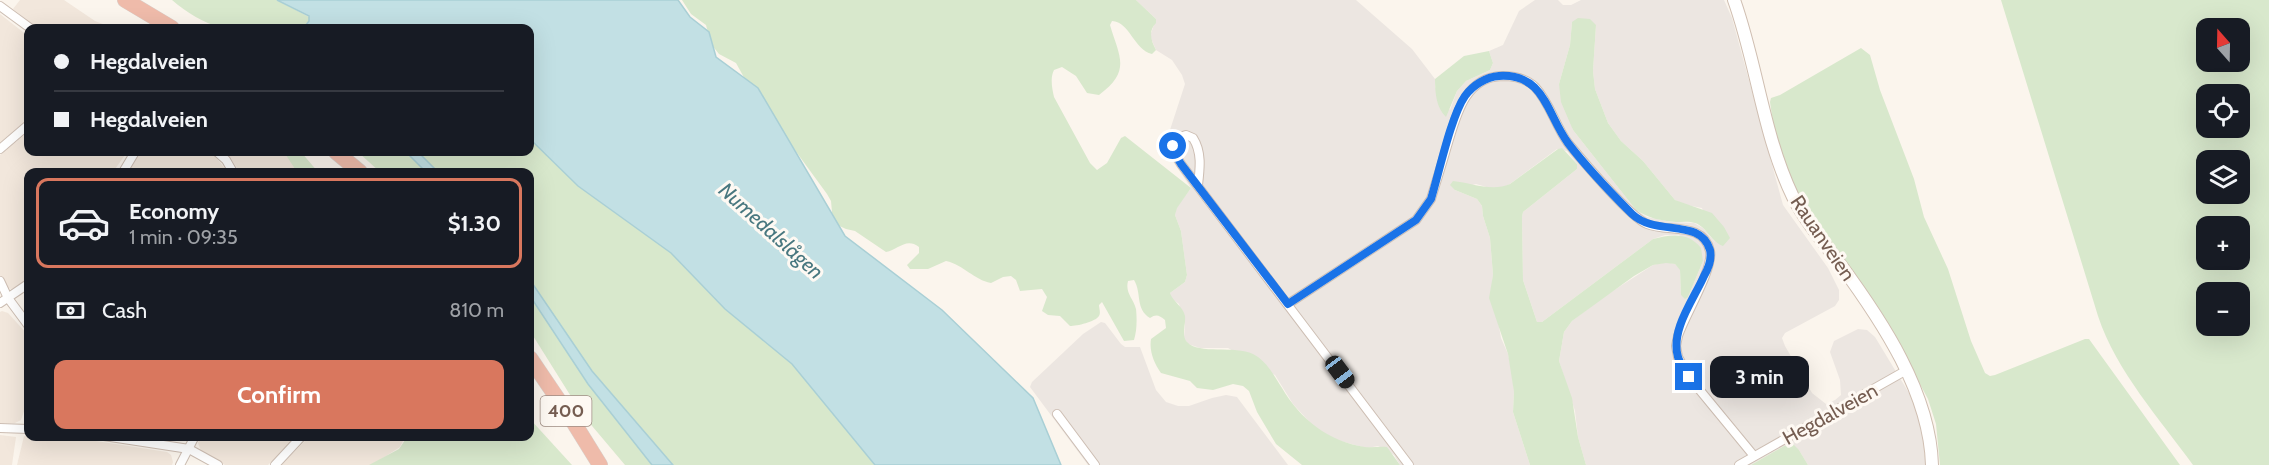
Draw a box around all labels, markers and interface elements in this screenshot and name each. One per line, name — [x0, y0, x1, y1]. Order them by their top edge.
north arrow — [2196, 18, 2250, 72]
map controls — [2196, 18, 2250, 336]
text: Hegdalveien — [90, 48, 208, 75]
button: locate — [2196, 84, 2250, 138]
text: Hegdalveien — [90, 106, 208, 133]
route start — [1159, 132, 1186, 159]
button: layers — [2196, 150, 2250, 204]
water label: Numedalslågen — [714, 177, 829, 284]
street label: Rauanveien — [1786, 191, 1860, 285]
icon: car — [57, 196, 111, 250]
text: Economy — [129, 198, 219, 225]
text: $1.30 — [448, 210, 501, 237]
button: + — [2196, 216, 2250, 270]
text: 1 min · 09:35 — [129, 225, 238, 249]
button: − — [2196, 282, 2250, 336]
icon: cash — [54, 294, 87, 327]
text: Cash — [102, 297, 147, 324]
text: 810 m — [449, 298, 504, 322]
car — [1322, 352, 1358, 392]
callout: 3 min — [1710, 356, 1809, 398]
button: Confirm — [54, 360, 504, 429]
route end — [1675, 363, 1702, 390]
text: 3 min — [1735, 365, 1784, 389]
street label: Hegdalveien — [1778, 378, 1882, 450]
road number: 400 — [540, 396, 592, 426]

